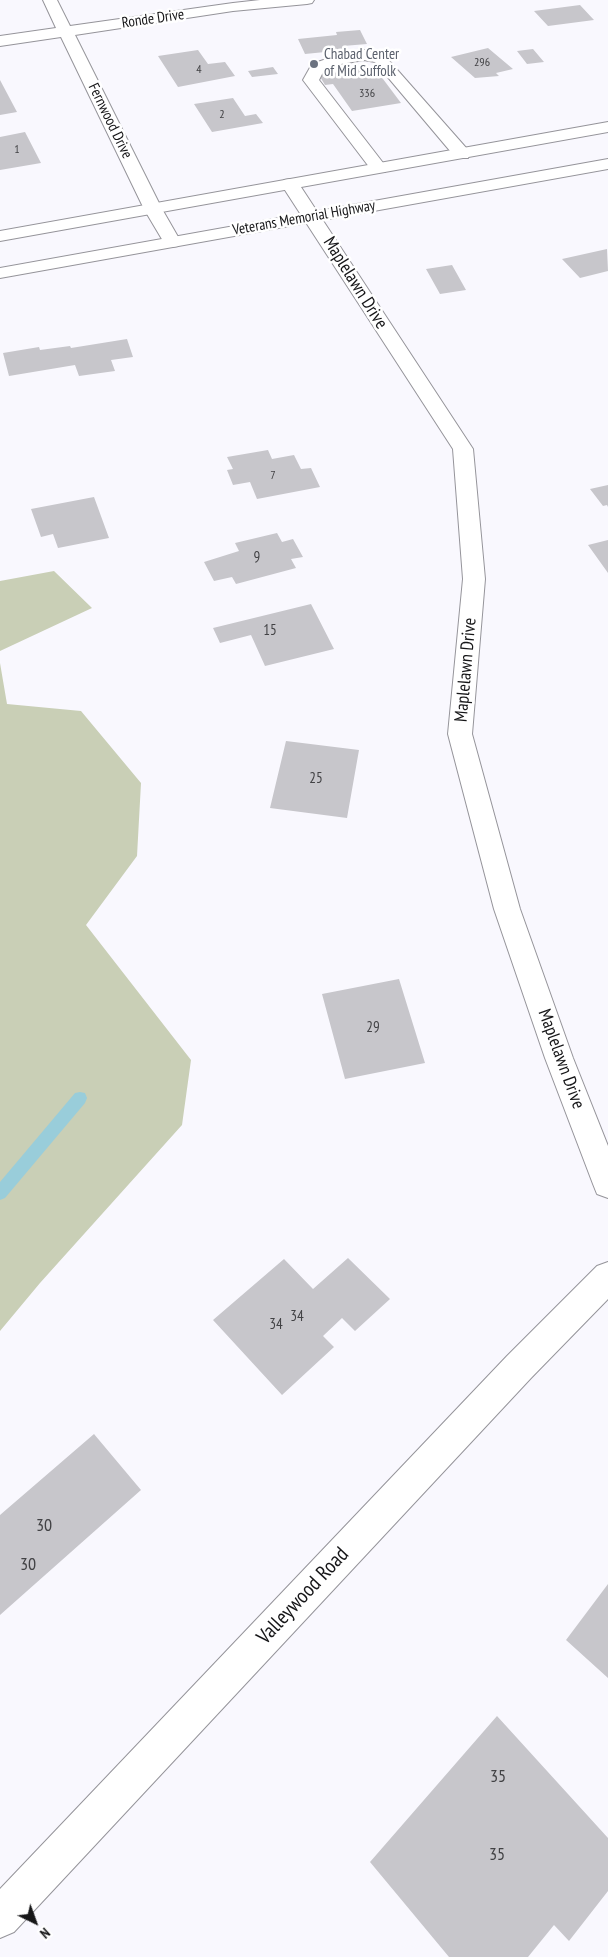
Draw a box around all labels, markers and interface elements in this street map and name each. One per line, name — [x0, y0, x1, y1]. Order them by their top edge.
street label: Ronde Drive — [121, 6, 185, 32]
place label: Chabad Center of Mid Suffolk — [324, 46, 399, 81]
house number: 296 — [474, 56, 490, 70]
marker: Chabad Center of Mid Suffolk — [308, 58, 320, 70]
house number: 4 — [196, 63, 202, 77]
street label: Fernwood Drive — [84, 80, 136, 162]
house number: 336 — [359, 87, 375, 101]
house number: 2 — [219, 108, 225, 122]
house number: 1 — [14, 143, 20, 157]
street label: Veterans Memorial Highway — [231, 197, 377, 239]
street label: Maplelawn Drive — [318, 233, 392, 333]
house number: 7 — [270, 469, 276, 483]
house number: 9 — [254, 549, 260, 567]
street label: Maplelawn Drive — [451, 617, 481, 723]
house number: 15 — [263, 622, 277, 640]
house number: 25 — [309, 770, 323, 788]
street label: Maplelawn Drive — [533, 1006, 589, 1112]
house number: 29 — [366, 1019, 380, 1037]
house number: 34 — [290, 1308, 304, 1326]
house number: 34 — [269, 1316, 283, 1334]
house number: 30 — [36, 1515, 52, 1537]
street label: Valleywood Road — [252, 1542, 354, 1650]
house number: 30 — [20, 1554, 36, 1576]
house number: 35 — [490, 1766, 506, 1788]
house number: 35 — [489, 1844, 505, 1866]
north arrow — [10, 1897, 60, 1947]
text: N — [36, 1924, 54, 1942]

